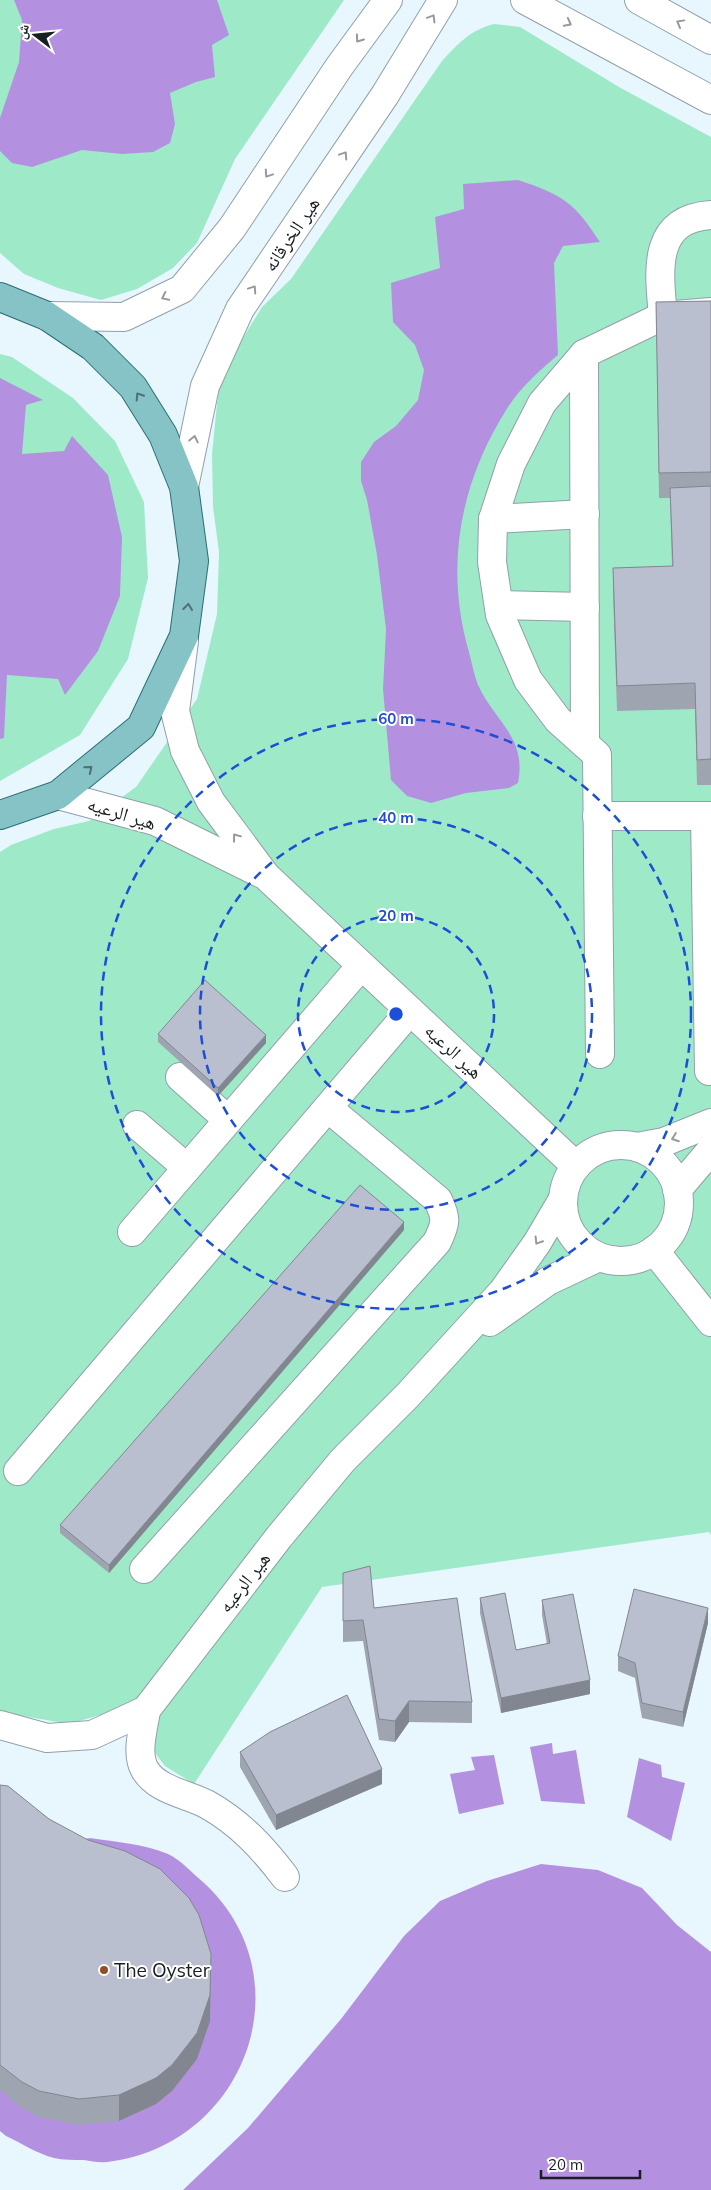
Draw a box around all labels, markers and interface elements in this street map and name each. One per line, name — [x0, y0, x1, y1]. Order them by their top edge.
north arrow — [10, 10, 60, 60]
one-way arrow — [425, 14, 435, 23]
one-way arrow — [563, 17, 572, 27]
one-way arrow — [676, 19, 685, 29]
text: ش — [12, 22, 33, 41]
one-way arrow — [356, 33, 365, 43]
one-way arrow — [338, 151, 347, 160]
one-way arrow — [264, 168, 274, 177]
street label: هير الخرقانه — [257, 192, 325, 276]
one-way arrow — [247, 286, 257, 295]
one-way arrow — [161, 291, 170, 301]
one-way arrow — [136, 393, 145, 402]
one-way arrow — [188, 434, 198, 443]
one-way arrow — [182, 602, 193, 610]
text: 60 m — [378, 709, 414, 728]
one-way arrow — [83, 767, 92, 775]
street label: هير الرعيه — [85, 791, 159, 835]
text: 40 m — [378, 808, 414, 827]
one-way arrow — [234, 834, 242, 843]
text: 20 m — [378, 906, 414, 925]
centre of rings — [387, 1005, 405, 1023]
street label: هير الرعيه — [420, 1018, 488, 1084]
one-way arrow — [671, 1132, 679, 1142]
one-way arrow — [535, 1235, 544, 1244]
street label: هير الرعيه — [213, 1547, 275, 1617]
place label: The Oyster — [114, 1958, 210, 1982]
marker: The Oyster — [98, 1964, 110, 1976]
scale bar — [541, 2148, 640, 2180]
text: 20 m — [548, 2155, 583, 2174]

